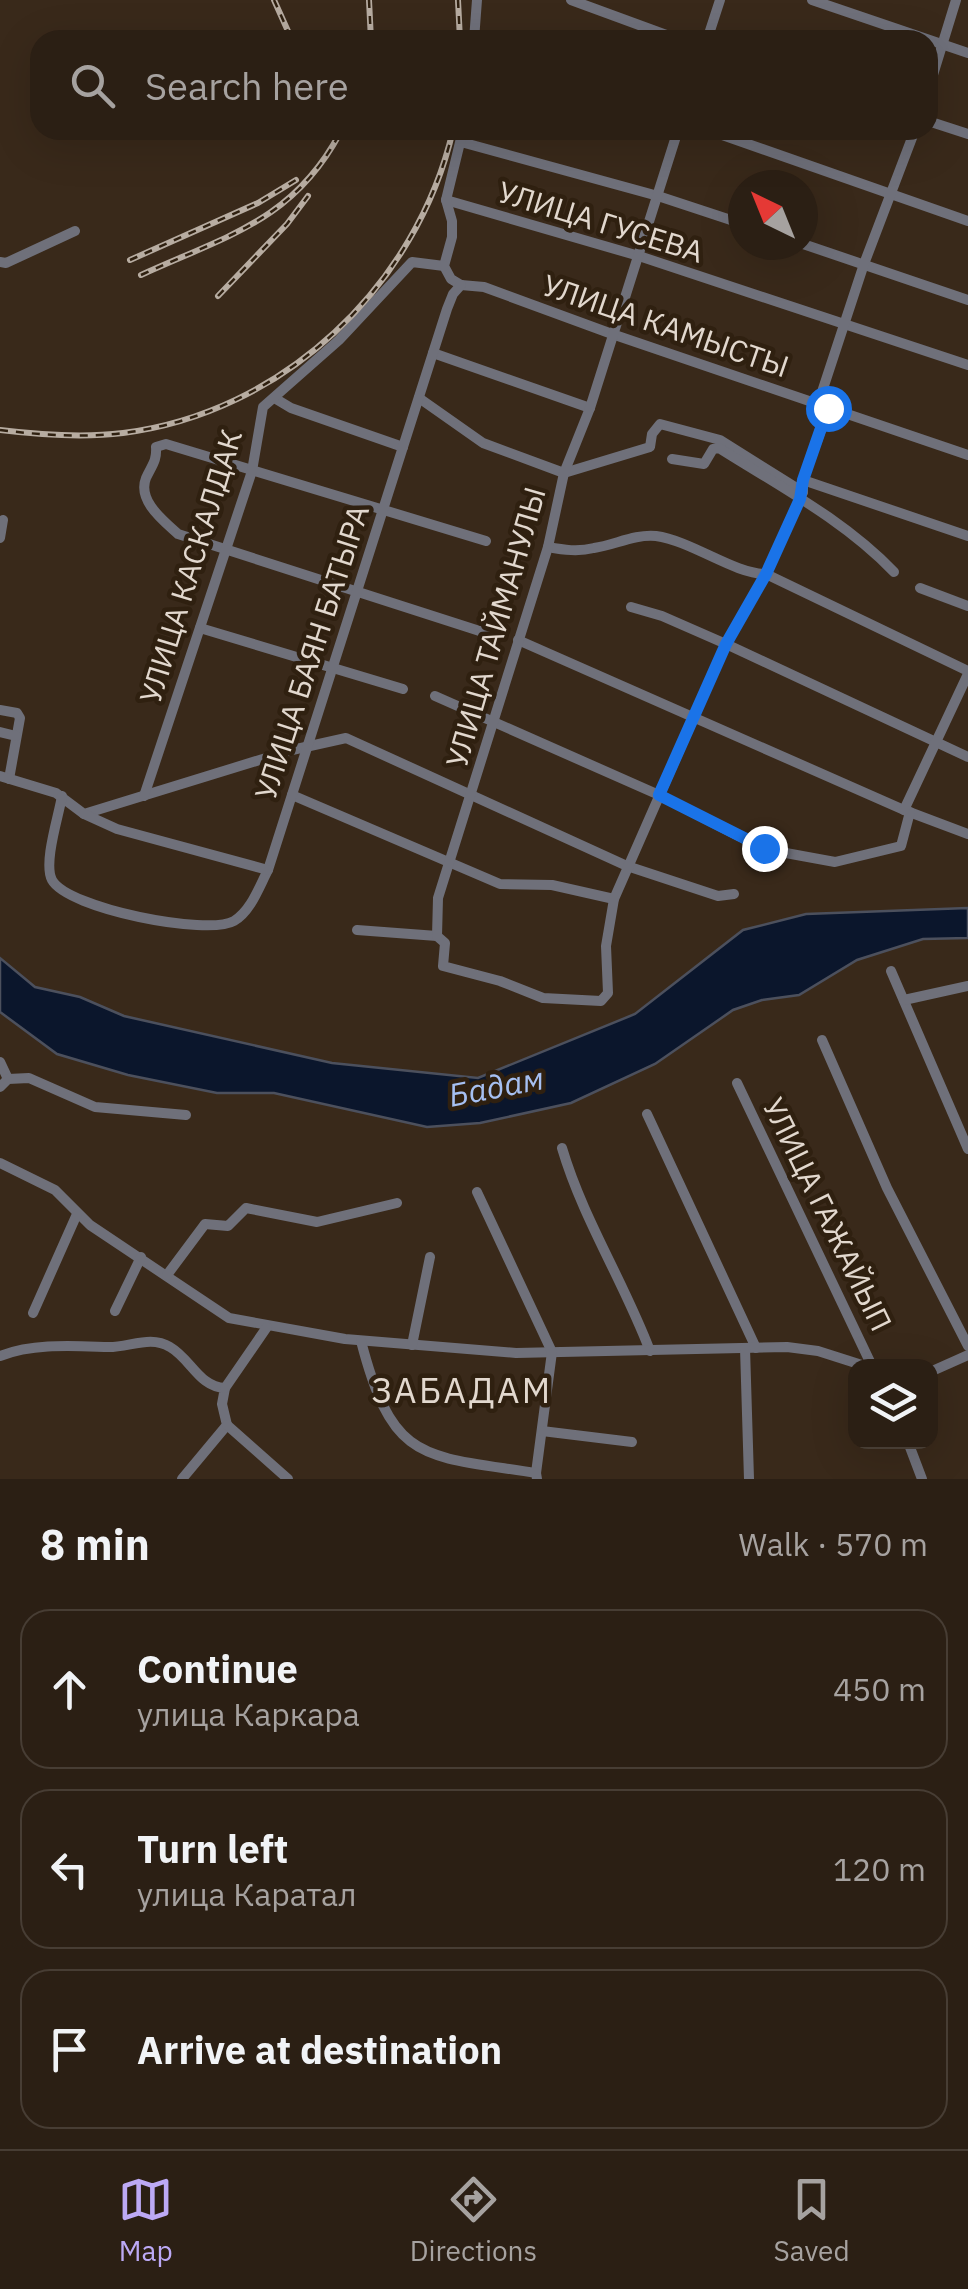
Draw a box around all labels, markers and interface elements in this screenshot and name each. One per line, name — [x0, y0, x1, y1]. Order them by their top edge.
search box — [30, 30, 938, 140]
icon: search — [65, 58, 120, 113]
text: Search here — [145, 61, 349, 110]
north arrow — [728, 170, 818, 260]
street label: УЛИЦА ГУСЕВА — [494, 171, 708, 271]
street label: УЛИЦА КАМЫСТЫ — [538, 265, 794, 385]
route start — [806, 386, 852, 432]
street label: УЛИЦА КАСКАЛДАК — [130, 424, 250, 708]
street label: УЛИЦА ТАЙМАНУЛЫ — [436, 482, 554, 772]
street label: УЛИЦА БАЯН БАТЫРА — [245, 500, 377, 804]
route end — [742, 826, 788, 872]
water label: Бадам — [445, 1056, 547, 1116]
street label: УЛИЦА ГАЖАЙЫП — [755, 1091, 901, 1337]
map controls — [848, 1359, 938, 1449]
button: layers — [848, 1359, 938, 1449]
district label: ЗАБАДАМ — [371, 1367, 553, 1413]
text: 8 min — [40, 1517, 150, 1572]
text: Walk · 570 m — [739, 1523, 928, 1565]
text: Continue — [137, 1644, 298, 1693]
icon: ahead — [42, 1662, 97, 1717]
text: 450 m — [833, 1668, 926, 1710]
text: улица Каркара — [137, 1693, 360, 1735]
text: Turn left — [137, 1824, 288, 1873]
icon: left — [42, 1842, 97, 1897]
text: 120 m — [833, 1848, 926, 1890]
text: улица Каратал — [137, 1873, 357, 1915]
icon: arrive — [42, 2022, 97, 2077]
text: Arrive at destination — [137, 2025, 502, 2074]
tab: Map — [118, 2172, 173, 2269]
tab: Directions — [410, 2172, 537, 2269]
tab: Saved — [774, 2172, 850, 2269]

